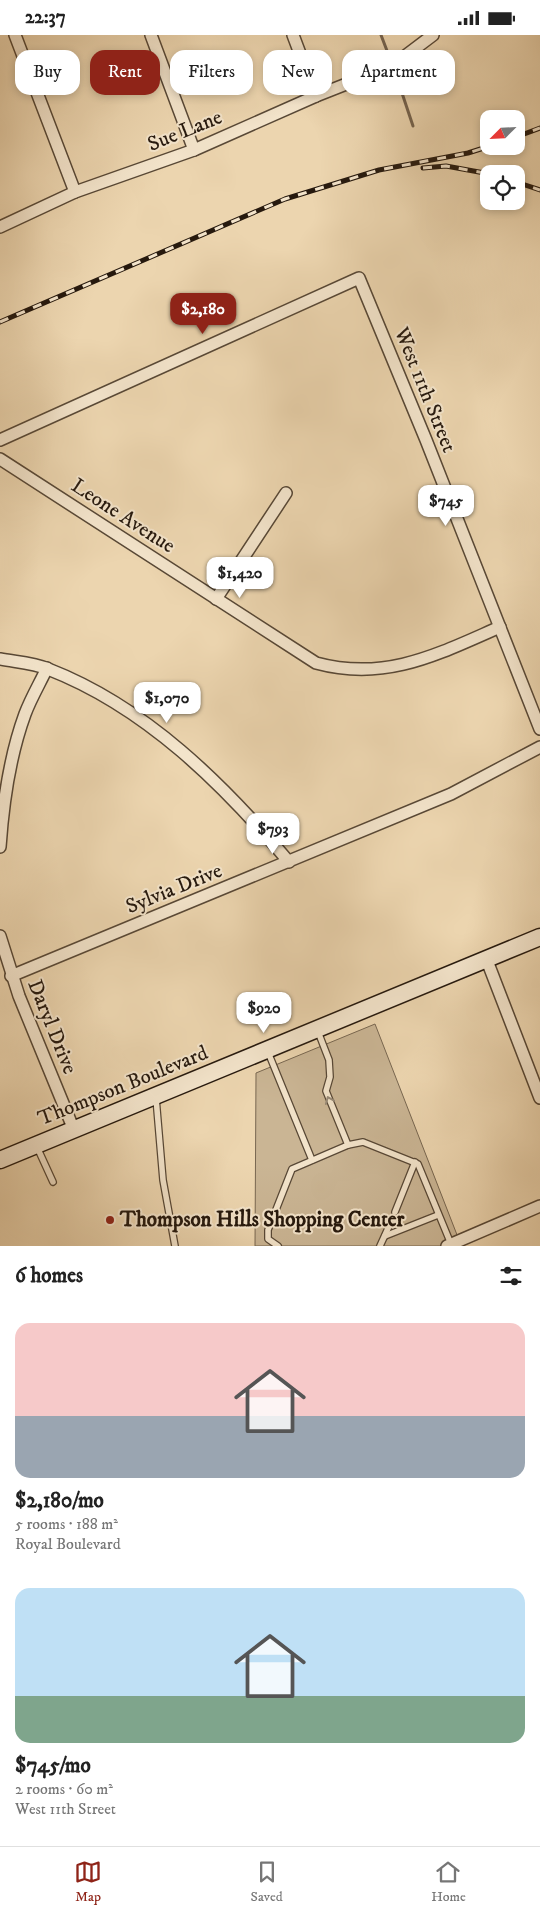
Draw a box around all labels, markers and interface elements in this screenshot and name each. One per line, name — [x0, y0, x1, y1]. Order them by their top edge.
text: 22:37 — [25, 6, 66, 29]
chip: Buy — [15, 50, 80, 95]
chip: Rent — [90, 50, 160, 95]
chip: Filters — [170, 50, 253, 95]
chip: New — [263, 50, 332, 95]
chip: Apartment — [342, 50, 455, 95]
street label: Sue Lane — [144, 104, 226, 158]
north arrow — [480, 110, 525, 155]
map controls — [480, 110, 525, 210]
button: locate — [480, 165, 525, 210]
pin: $2,180 — [162, 293, 244, 335]
text: $2,180 — [181, 299, 225, 319]
street label: West 11th Street — [388, 323, 462, 457]
street label: Leone Avenue — [66, 473, 180, 559]
pin: $745 — [416, 485, 476, 527]
text: $745 — [429, 491, 463, 511]
pin: $1,420 — [199, 557, 281, 599]
text: $1,420 — [218, 563, 262, 583]
pin: $1,070 — [126, 681, 208, 724]
text: $1,070 — [145, 688, 189, 708]
pin: $793 — [243, 813, 303, 855]
text: $793 — [257, 819, 289, 839]
street label: Sylvia Drive — [122, 858, 226, 920]
street label: Daryl Drive — [21, 976, 83, 1078]
pin: $920 — [234, 991, 294, 1034]
text: $920 — [247, 998, 281, 1018]
street label: Thompson Boulevard — [34, 1040, 212, 1132]
one-way arrow — [325, 1096, 336, 1105]
place label: Thompson Hills Shopping Center — [119, 1207, 406, 1233]
marker: Thompson Hills Shopping Center — [104, 1214, 116, 1226]
icon: filters — [497, 1262, 525, 1290]
text: 6 homes — [15, 1263, 83, 1289]
icon: home — [225, 1356, 315, 1446]
text: $2,180/mo — [15, 1488, 104, 1514]
text: 5 rooms · 188 m² — [15, 1514, 118, 1534]
text: Royal Boulevard — [15, 1534, 121, 1554]
icon: home — [225, 1621, 315, 1711]
text: $745/mo — [15, 1753, 91, 1779]
text: 2 rooms · 60 m² — [15, 1779, 113, 1799]
text: West 11th Street — [15, 1799, 116, 1819]
tab: Map — [74, 1858, 102, 1906]
tab: Saved — [251, 1858, 283, 1906]
tab: Home — [431, 1858, 466, 1906]

